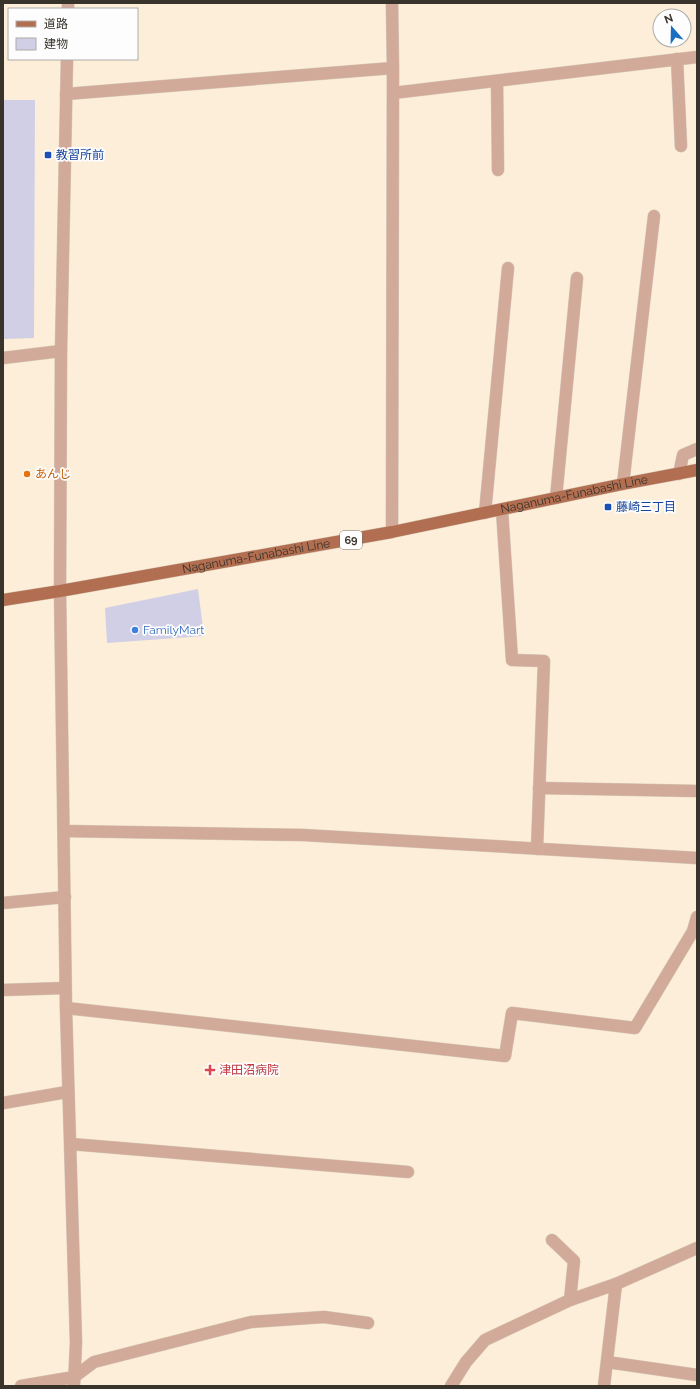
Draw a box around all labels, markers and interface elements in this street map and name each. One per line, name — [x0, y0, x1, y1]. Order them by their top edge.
legend — [8, 8, 138, 60]
north arrow — [652, 8, 692, 48]
text: N — [663, 12, 675, 27]
text: 道路 — [44, 17, 68, 31]
text: 建物 — [44, 37, 68, 51]
place label: 教習所前 — [56, 148, 104, 162]
marker: 教習所前 — [43, 150, 53, 160]
place label: あんじ — [35, 467, 71, 481]
marker: あんじ — [22, 469, 32, 479]
street label: Naganuma-Funabashi Line — [499, 472, 649, 516]
place label: 藤崎三丁目 — [616, 500, 676, 514]
marker: 藤崎三丁目 — [603, 502, 613, 512]
road number: 69 — [340, 531, 362, 549]
street label: Naganuma-Funabashi Line — [181, 536, 331, 576]
place label: FamilyMart — [143, 623, 204, 637]
marker: FamilyMart — [130, 625, 140, 635]
place label: 津田沼病院 — [219, 1063, 279, 1077]
marker: 津田沼病院 — [204, 1064, 216, 1076]

